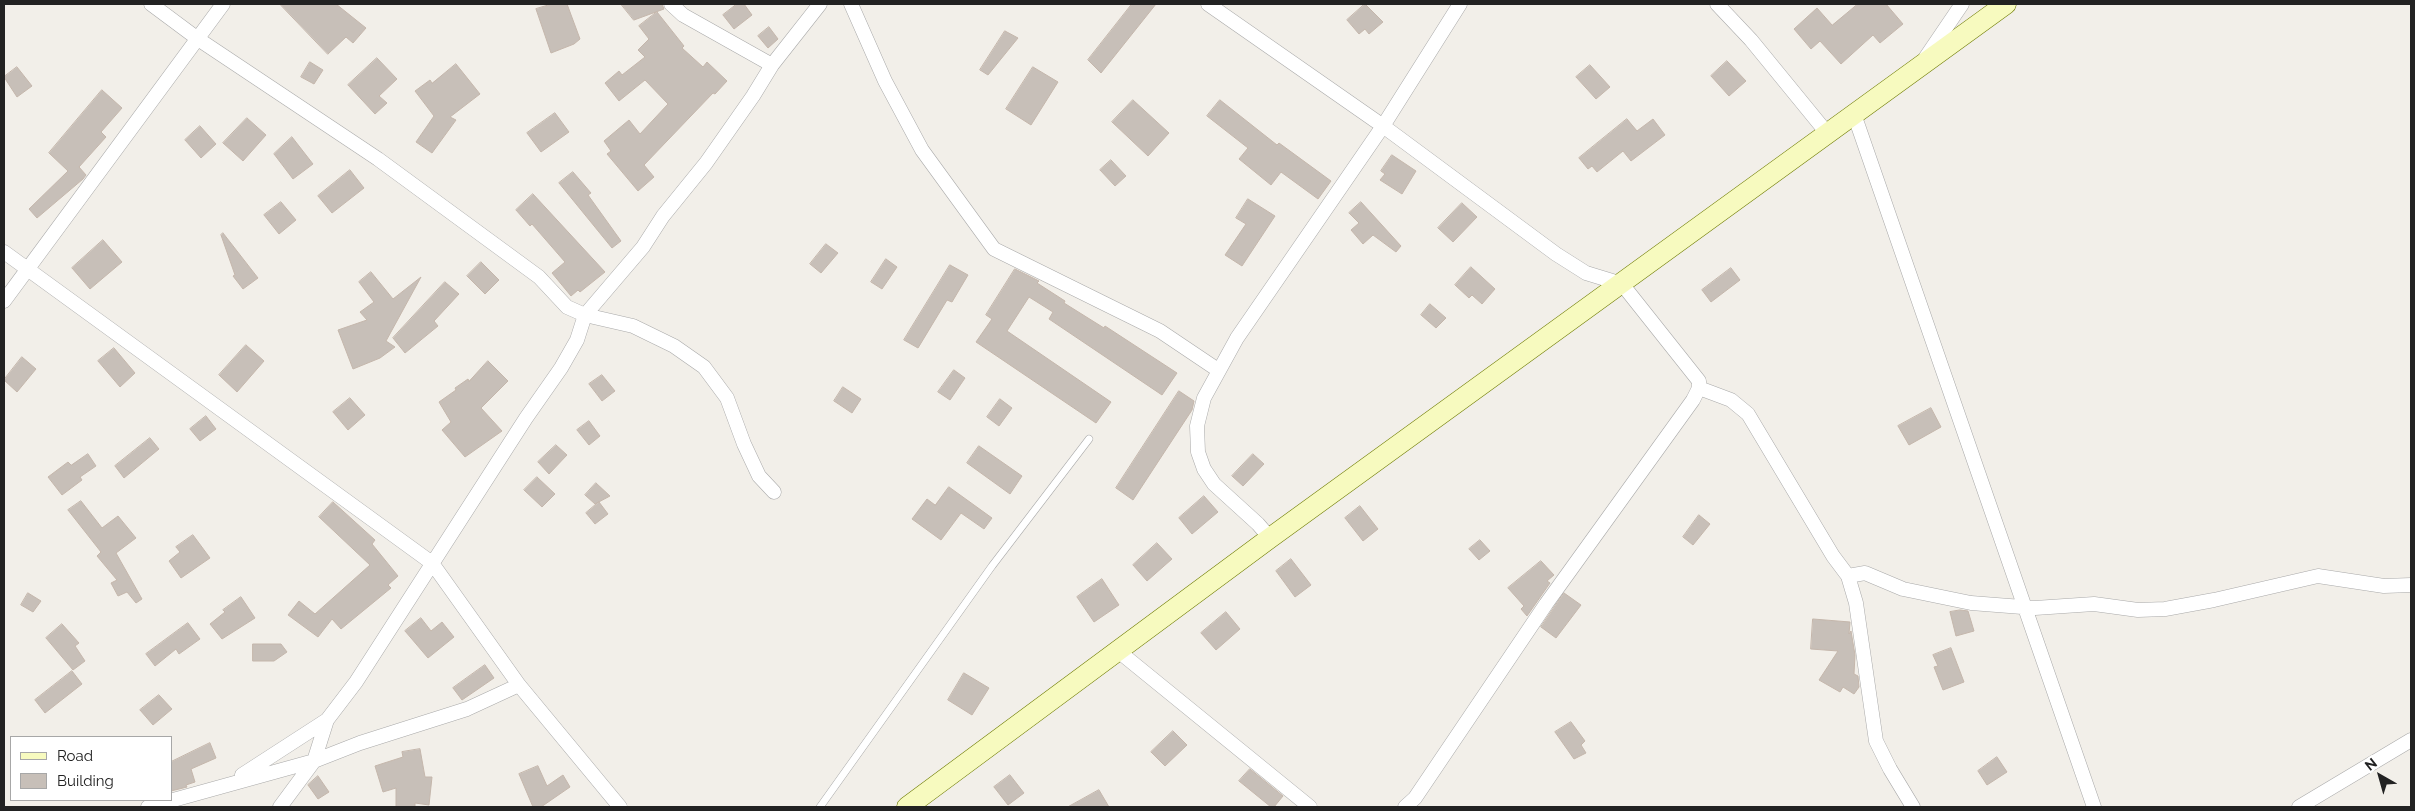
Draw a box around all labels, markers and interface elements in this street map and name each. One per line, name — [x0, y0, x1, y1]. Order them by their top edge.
legend — [10, 736, 172, 801]
text: Road — [57, 747, 93, 765]
north arrow — [2355, 751, 2405, 801]
text: N — [2362, 755, 2380, 774]
text: Building — [57, 772, 114, 790]

